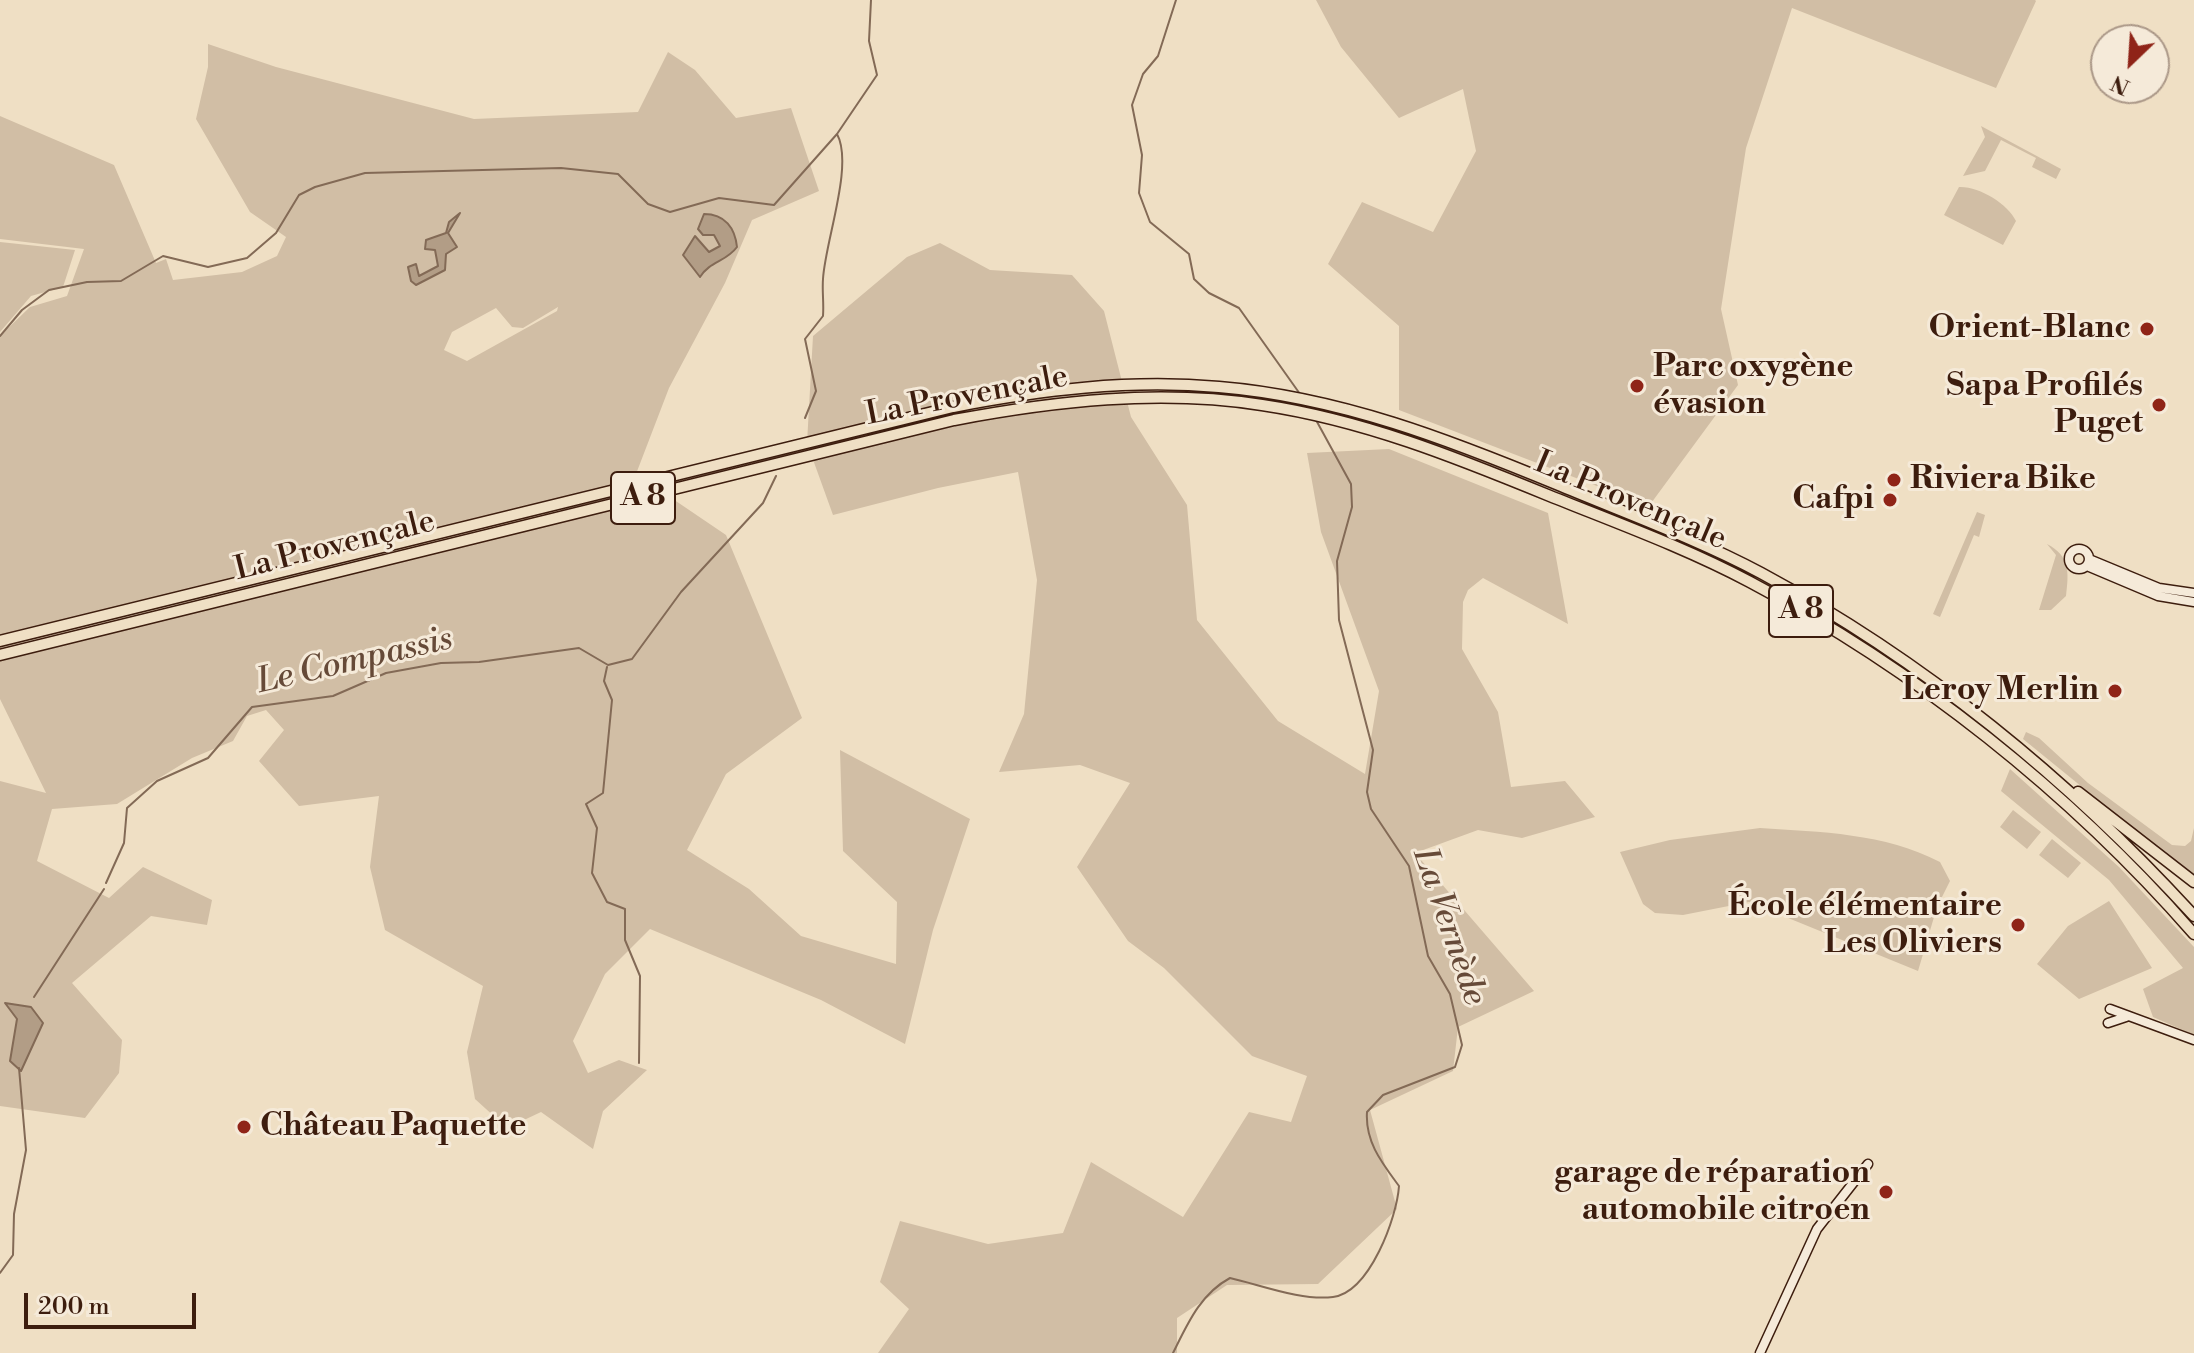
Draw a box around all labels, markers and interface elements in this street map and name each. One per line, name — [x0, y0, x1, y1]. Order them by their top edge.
north arrow — [2090, 24, 2170, 104]
text: N — [2107, 68, 2134, 100]
place label: Orient-Blanc — [1929, 310, 2131, 348]
marker: Orient-Blanc — [2138, 320, 2156, 338]
place label: Parc oxygène évasion — [1653, 349, 1853, 424]
street label: La Provençale — [863, 359, 1071, 435]
place label: Sapa Profilés Puget — [1946, 368, 2143, 443]
marker: Parc oxygène évasion — [1628, 377, 1646, 395]
marker: Sapa Profilés Puget — [2150, 396, 2168, 414]
street label: La Provençale — [1528, 444, 1732, 560]
place label: Riviera Bike — [1910, 461, 2096, 499]
marker: Riviera Bike — [1885, 471, 1903, 489]
road number: A 8 — [611, 472, 675, 524]
place label: Cafpi — [1792, 481, 1874, 519]
marker: Cafpi — [1881, 491, 1899, 509]
street label: La Provençale — [231, 504, 439, 590]
road number: A 8 — [1769, 585, 1833, 637]
water label: Le Compassis — [253, 620, 457, 704]
place label: Leroy Merlin — [1902, 672, 2099, 710]
marker: Leroy Merlin — [2106, 682, 2124, 700]
water label: La Vernède — [1402, 843, 1494, 1011]
place label: École élémentaire Les Oliviers — [1728, 888, 2002, 963]
marker: École élémentaire Les Oliviers — [2009, 916, 2027, 934]
place label: Château Paquette — [260, 1108, 526, 1146]
marker: Château Paquette — [235, 1118, 253, 1136]
place label: garage de réparation automobile citroen — [1554, 1155, 1870, 1230]
marker: garage de réparation automobile citroen — [1877, 1183, 1895, 1201]
scale bar — [28, 1277, 200, 1327]
text: 200 m — [38, 1292, 109, 1322]

